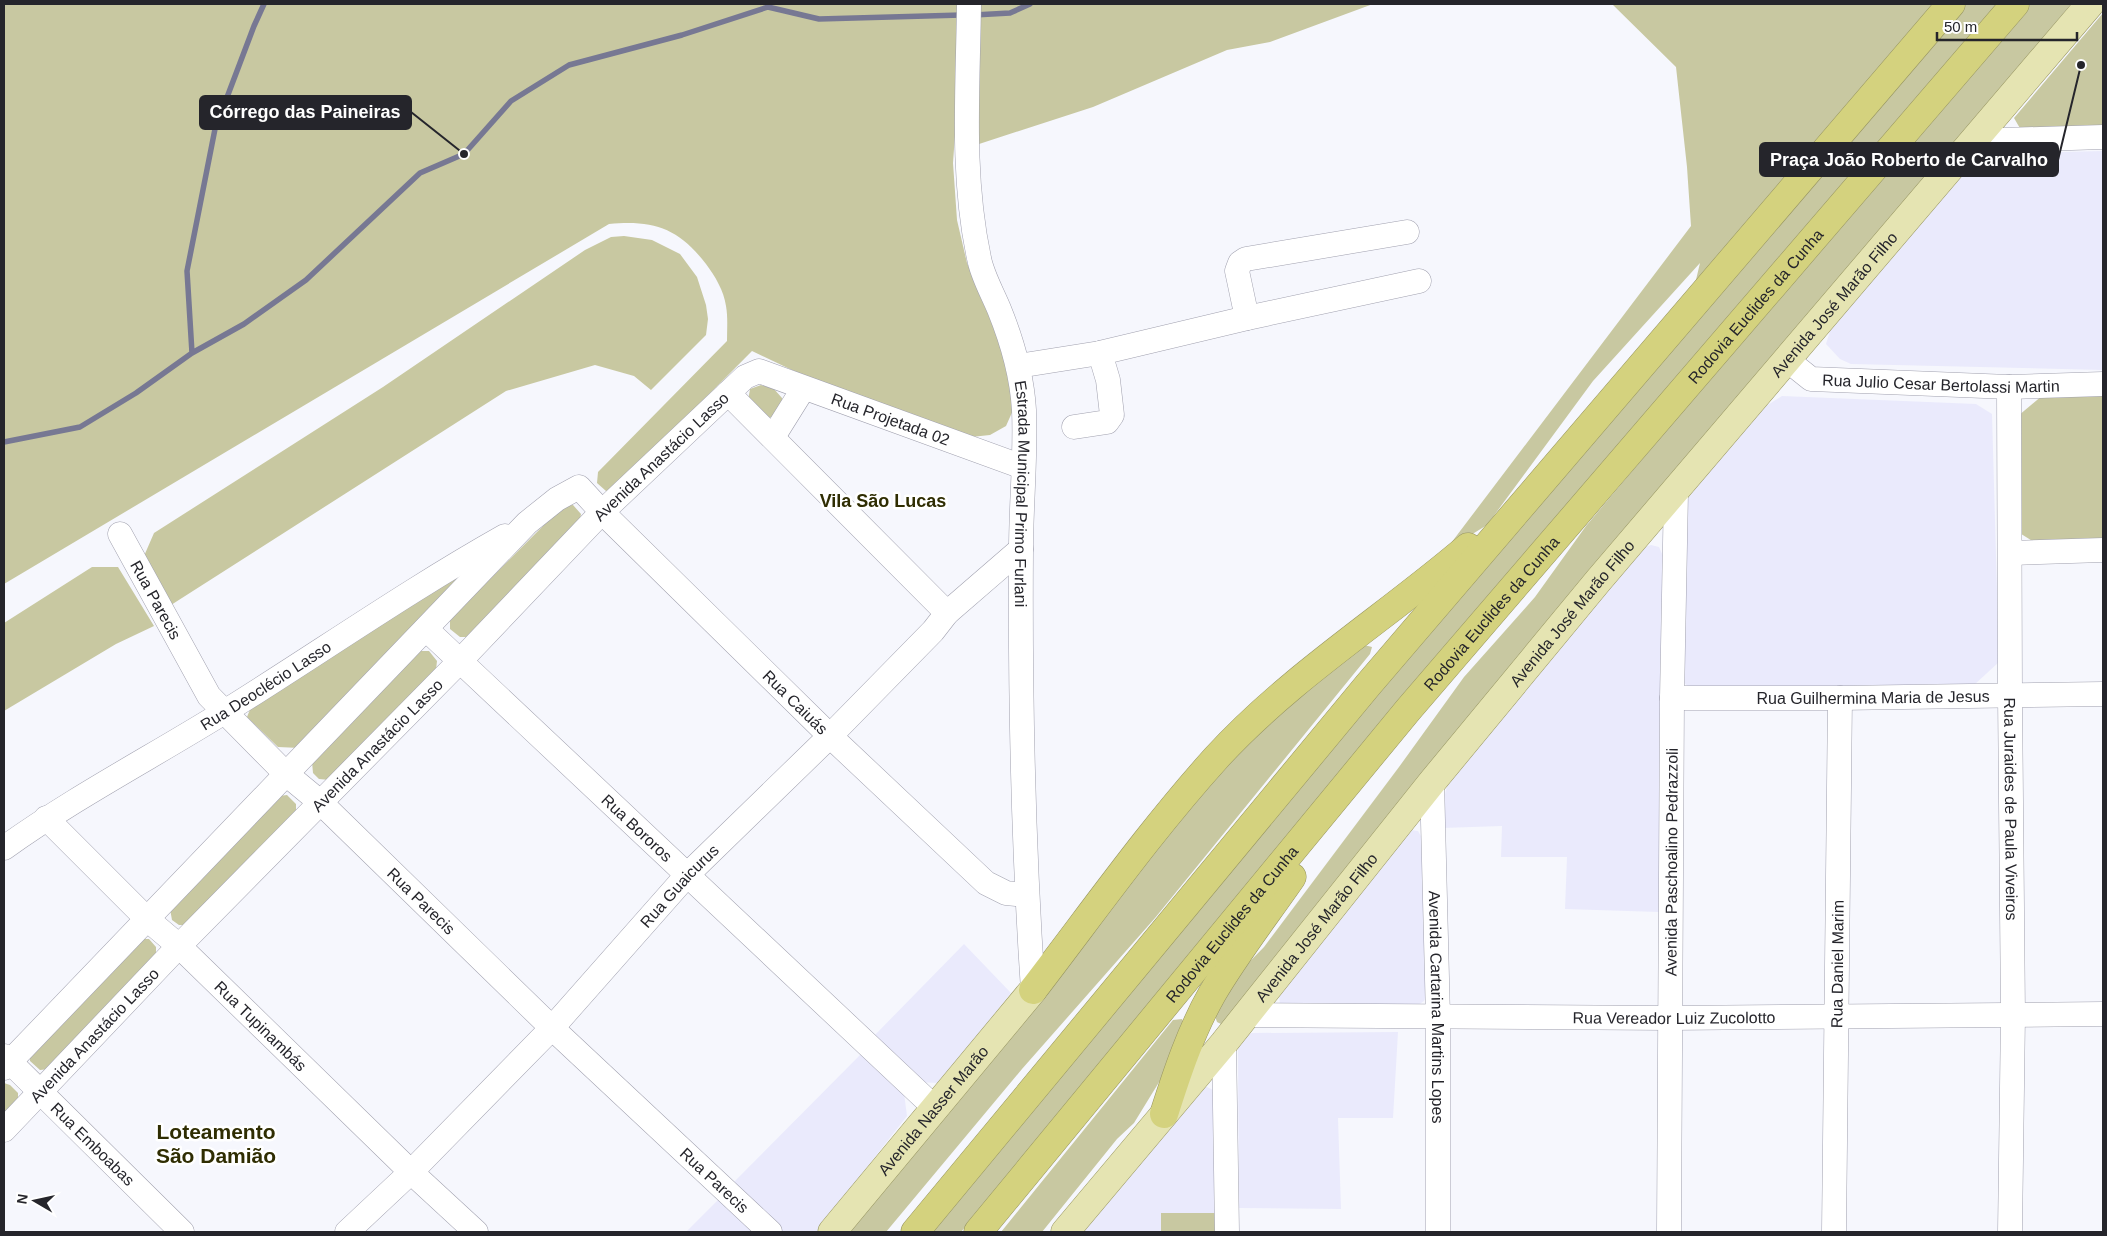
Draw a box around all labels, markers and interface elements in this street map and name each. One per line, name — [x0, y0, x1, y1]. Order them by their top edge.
scale bar — [1937, 10, 2077, 42]
text: 50 m — [1944, 18, 1977, 35]
callout: Córrego das Paineiras — [200, 96, 411, 129]
text: Córrego das Paineiras — [209, 102, 401, 122]
callout: Praça João Roberto de Carvalho — [1760, 143, 2058, 176]
text: Praça João Roberto de Carvalho — [1770, 150, 2048, 170]
street label: Rodovia Euclides da Cunha — [1684, 226, 1826, 387]
street label: Avenida José Marão Filho — [1767, 228, 1900, 380]
street label: Rua Julio Cesar Bertolassi Martin — [1822, 371, 2060, 396]
street label: Estrada Municipal Primo Furlani — [1012, 379, 1033, 607]
street label: Avenida Anastácio Lasso — [590, 389, 732, 524]
street label: Rua Projetada 02 — [829, 390, 952, 448]
district label: Vila São Lucas — [820, 491, 946, 511]
street label: Rodovia Euclides da Cunha — [1420, 533, 1562, 694]
street label: Avenida José Marão Filho — [1506, 537, 1638, 690]
street label: Rua Parecis — [128, 557, 185, 642]
street label: Rua Deoclécio Lasso — [197, 638, 334, 733]
street label: Rua Caiuás — [760, 667, 831, 737]
street label: Avenida Anastácio Lasso — [308, 676, 446, 815]
street label: Rua Guilhermina Maria de Jesus — [1756, 687, 1990, 707]
street label: Rua Juraides de Paula Viveiros — [2002, 697, 2021, 921]
street label: Avenida Paschoalino Pedrazzoli — [1662, 748, 1680, 976]
street label: Rua Bororos — [599, 791, 676, 865]
street label: Rua Guaicurus — [637, 841, 722, 931]
street label: Rodovia Euclides da Cunha — [1162, 842, 1301, 1006]
street label: Avenida José Marão Filho — [1252, 850, 1381, 1005]
street label: Rua Parecis — [384, 864, 459, 937]
street label: Avenida Cartarina Martins Lopes — [1426, 890, 1447, 1123]
street label: Rua Daniel Marim — [1828, 900, 1846, 1028]
street label: Avenida Anastácio Lasso — [27, 964, 162, 1106]
street label: Rua Tupinambás — [212, 977, 310, 1074]
street label: Rua Vereador Luiz Zucolotto — [1572, 1009, 1776, 1027]
street label: Avenida Nasser Marão — [874, 1042, 991, 1178]
street label: Rua Emboabas — [48, 1099, 138, 1189]
district label: Loteamento São Damião — [156, 1120, 276, 1167]
street label: Rua Parecis — [677, 1144, 752, 1216]
north arrow — [10, 1176, 60, 1226]
text: N — [13, 1193, 31, 1205]

